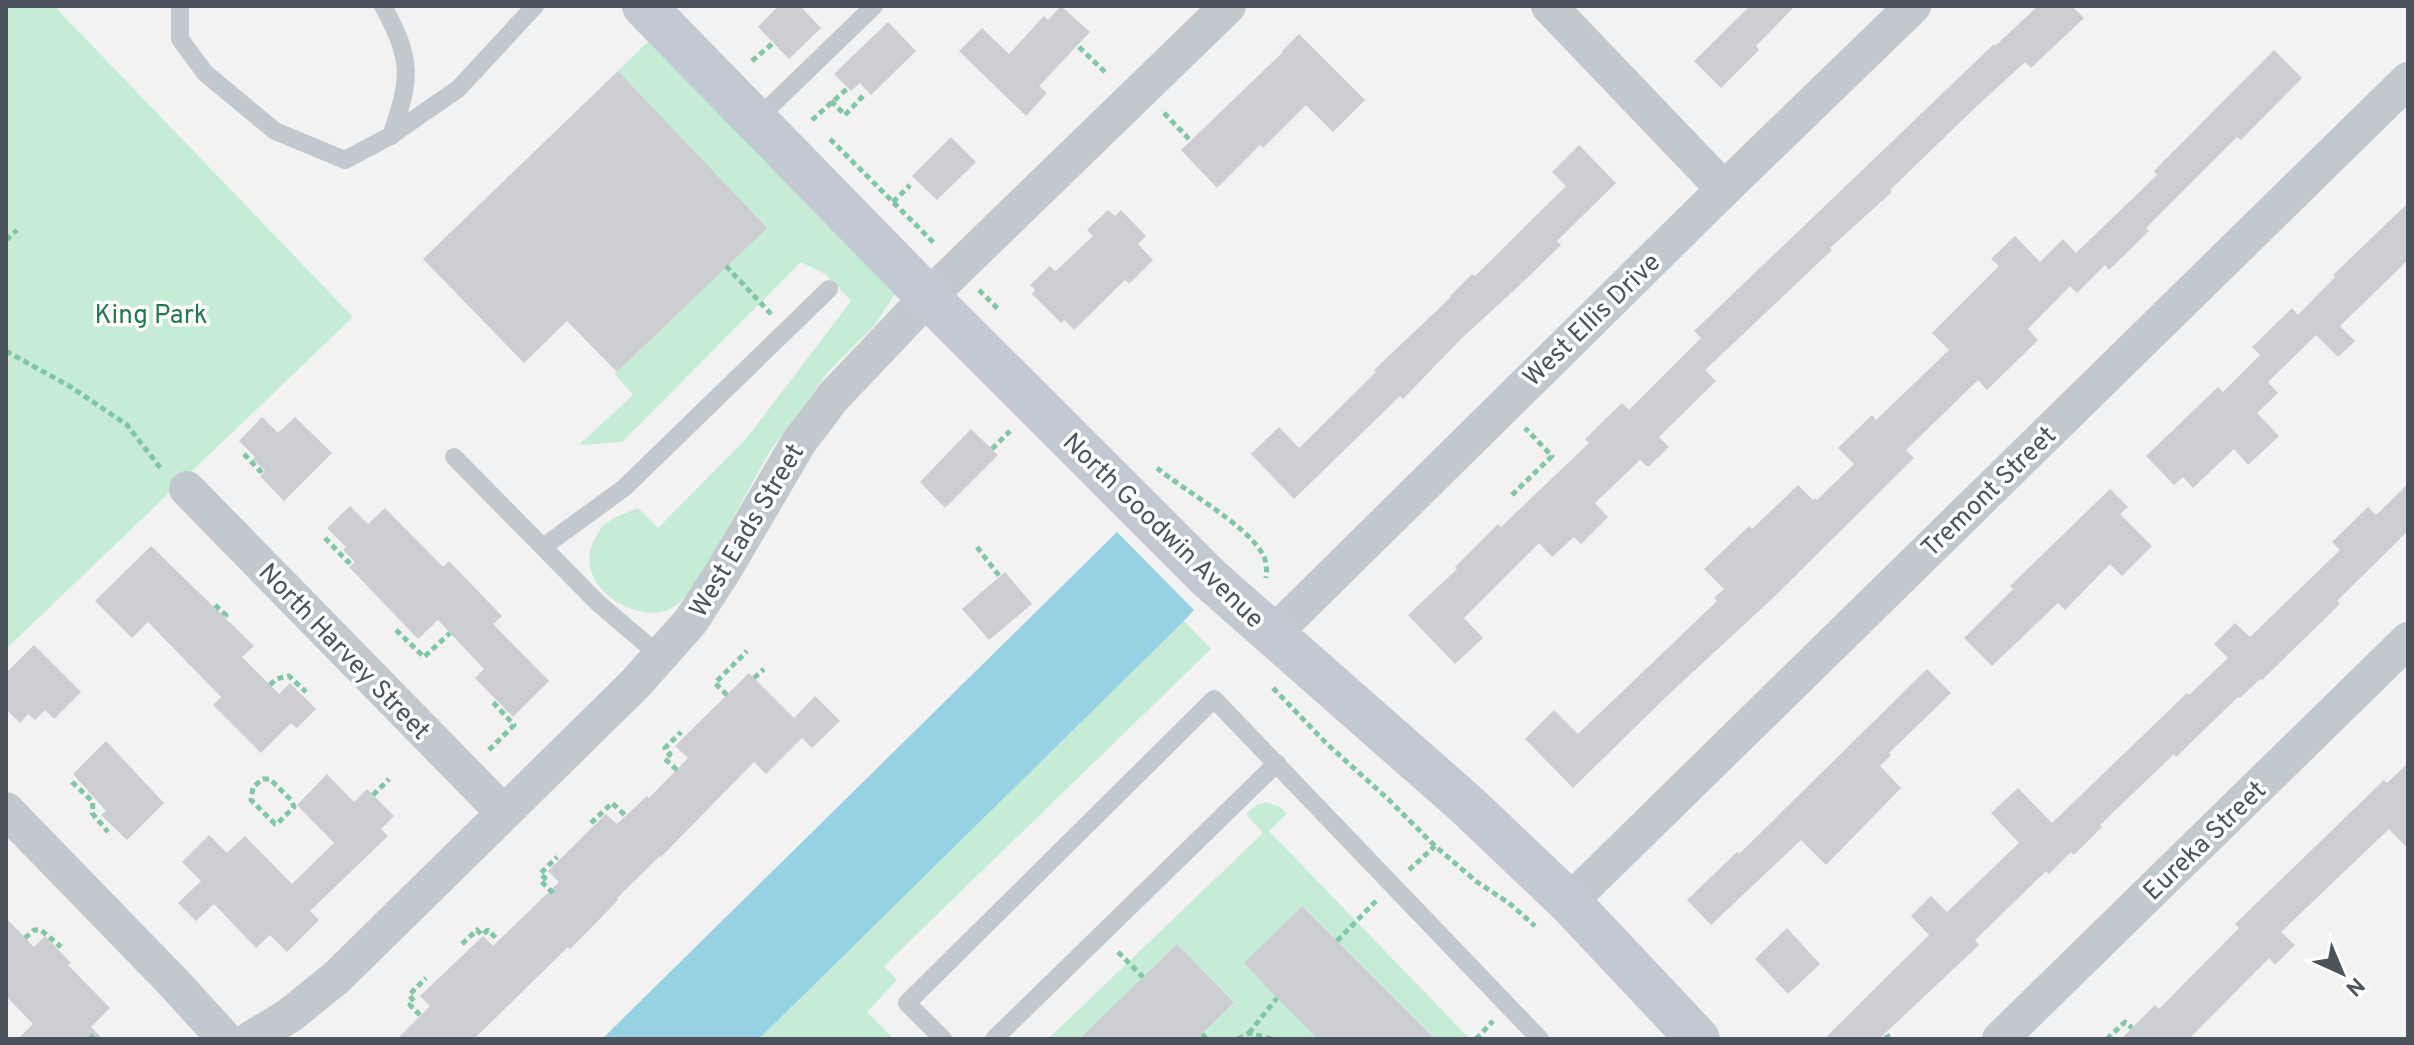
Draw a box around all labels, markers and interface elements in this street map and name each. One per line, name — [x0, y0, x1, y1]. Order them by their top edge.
street label: West Ellis Drive — [1517, 247, 1668, 395]
park label: King Park — [94, 300, 208, 333]
street label: Tremont Street — [1915, 420, 2064, 566]
street label: North Goodwin Avenue — [1055, 427, 1270, 637]
street label: West Eads Street — [683, 438, 813, 624]
street label: North Harvey Street — [250, 557, 436, 748]
street label: Eureka Street — [2137, 775, 2274, 909]
north arrow — [2302, 933, 2382, 1013]
text: N — [2339, 970, 2369, 1001]

